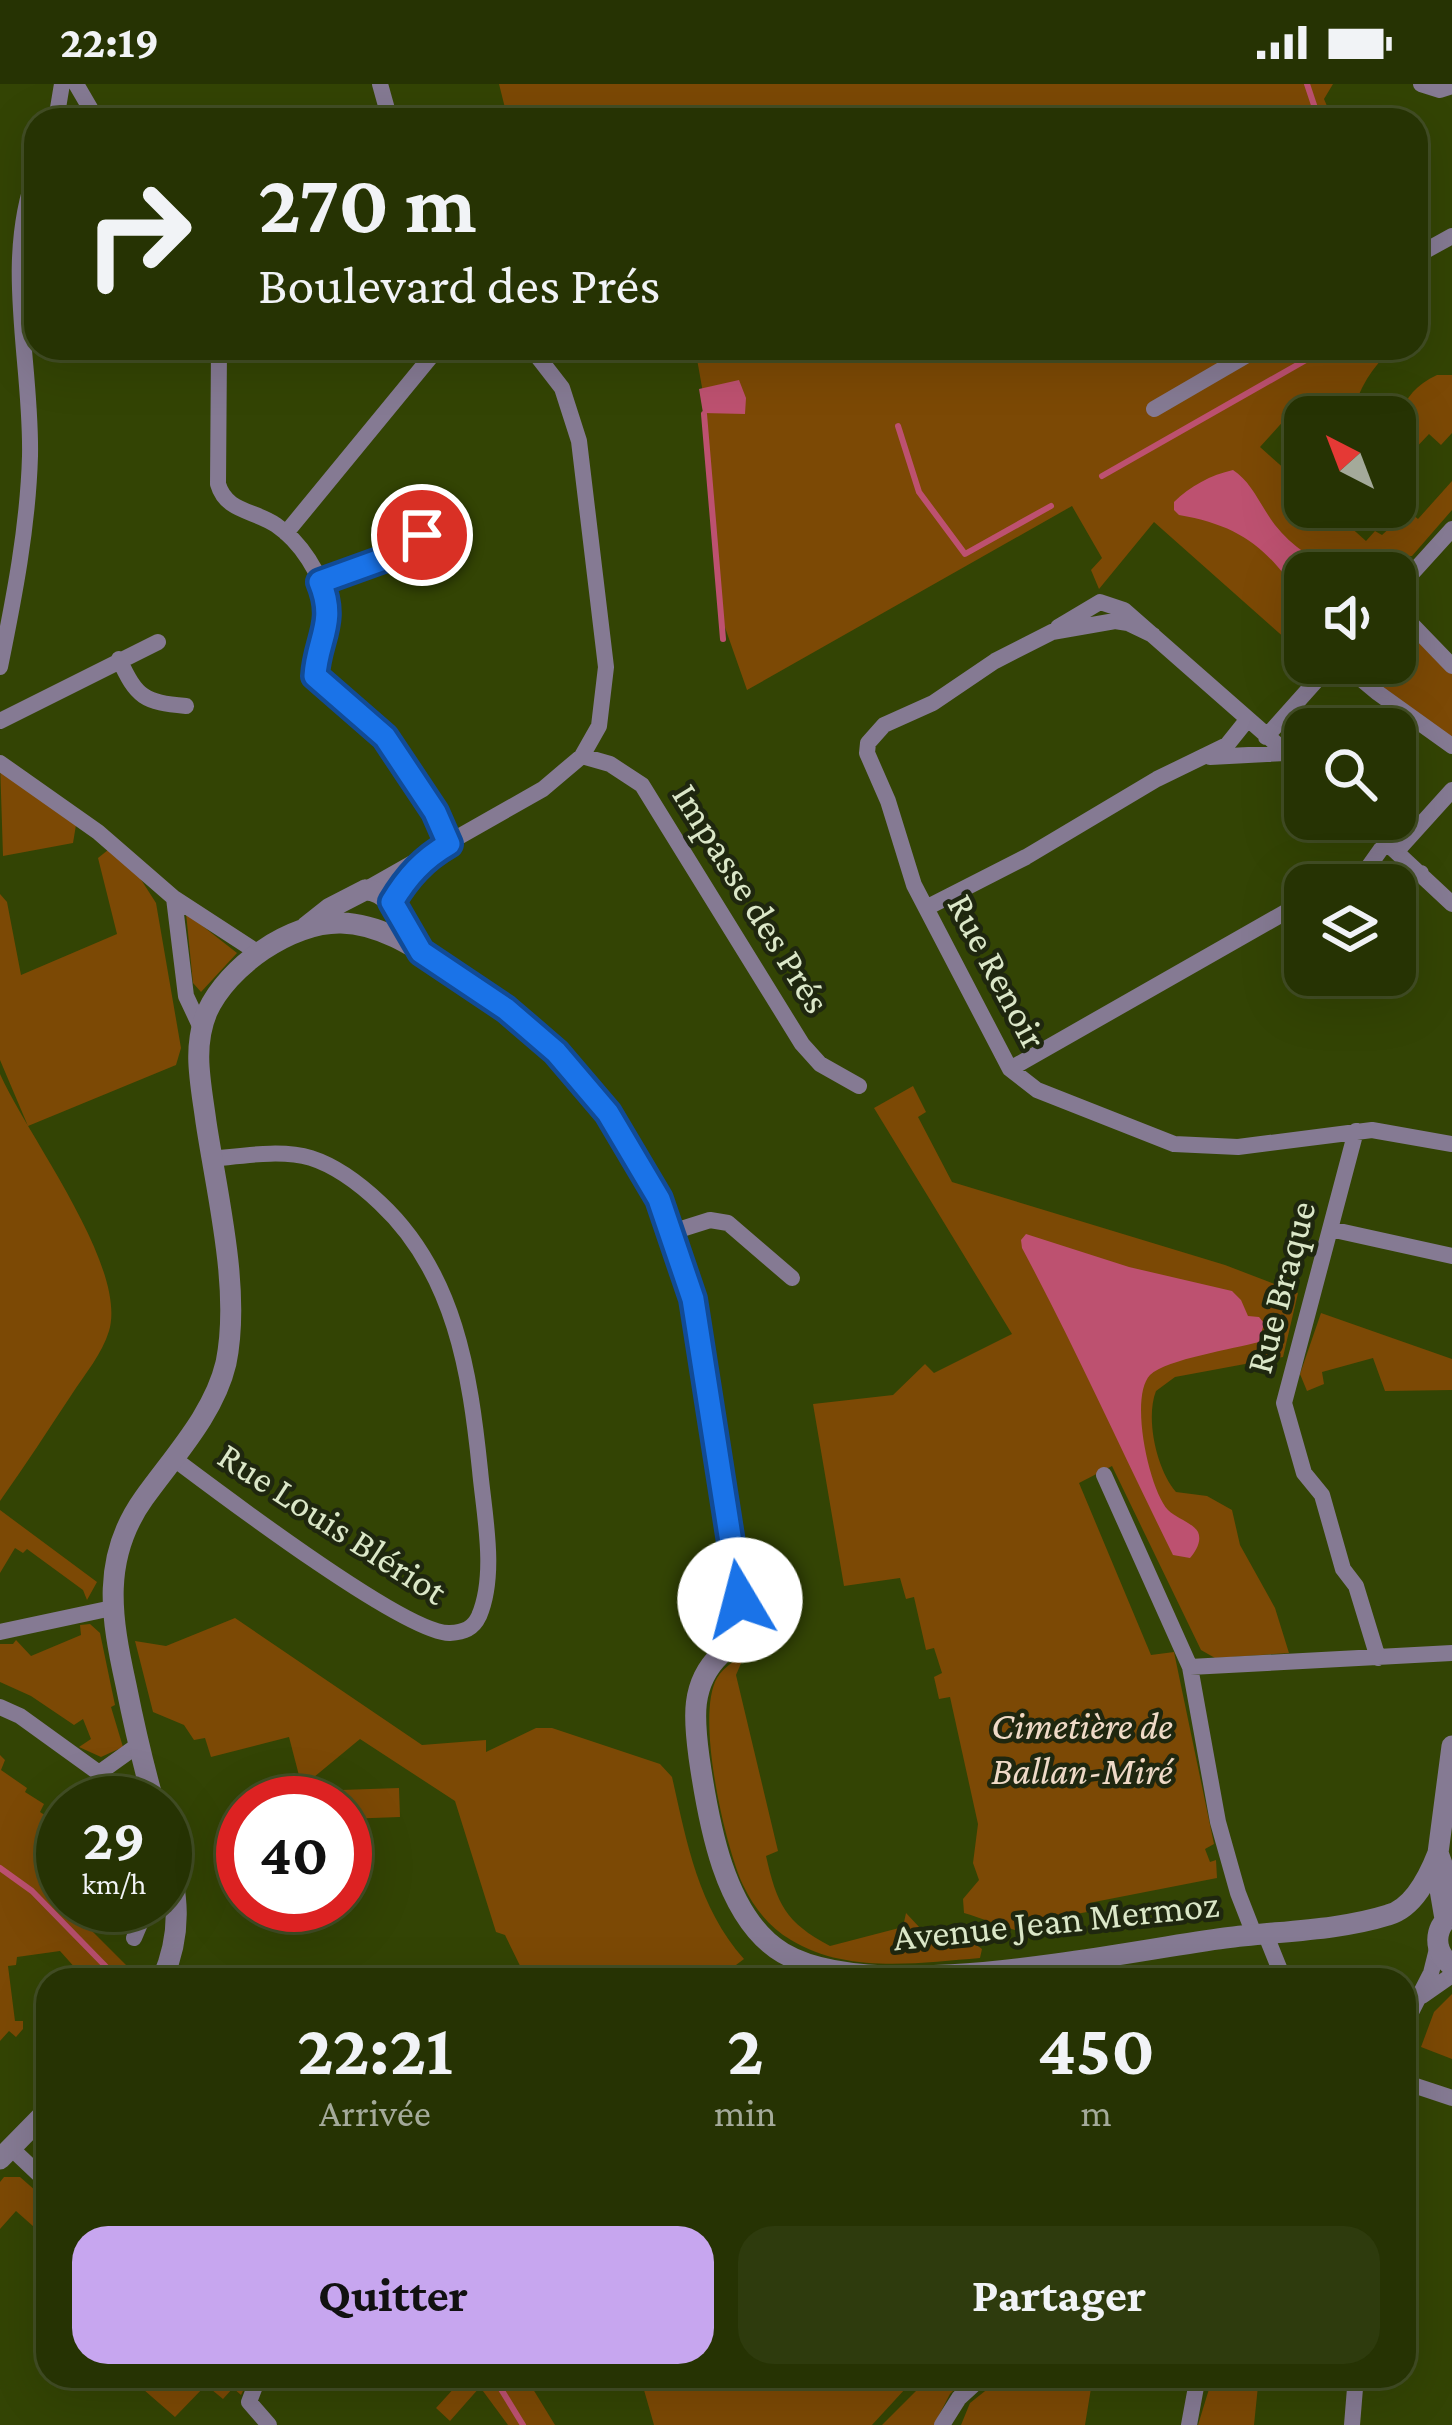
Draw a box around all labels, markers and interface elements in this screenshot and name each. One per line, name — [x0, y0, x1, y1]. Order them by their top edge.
text: 22:19 — [60, 17, 159, 67]
icon: right — [60, 156, 216, 312]
text: 270 m — [258, 157, 477, 250]
text: Boulevard des Prés — [258, 255, 660, 315]
north arrow — [1284, 396, 1416, 528]
map controls — [1284, 396, 1416, 996]
pin — [371, 484, 473, 586]
icon: arrive — [389, 502, 455, 568]
button: sound — [1284, 552, 1416, 684]
button: search — [1284, 708, 1416, 840]
street label: Impasse des Prés — [663, 775, 840, 1021]
button: layers — [1284, 864, 1416, 996]
street label: Rue Renoir — [939, 886, 1057, 1056]
street label: Rue Braque — [1236, 1196, 1325, 1378]
street label: Rue Louis Blériot — [211, 1433, 456, 1613]
position arrow — [677, 1537, 803, 1663]
park label: Cimetière de Ballan-Miré — [991, 1704, 1175, 1792]
speed limit sign: 40 — [216, 1776, 372, 1932]
text: 29 — [82, 1805, 146, 1872]
text: km/h — [82, 1867, 146, 1900]
street label: Avenue Jean Mermoz — [891, 1881, 1221, 1959]
text: 22:21 — [297, 2009, 453, 2089]
text: 2 — [727, 2009, 764, 2089]
text: 450 — [1037, 2009, 1155, 2089]
text: Arrivée — [319, 2091, 431, 2134]
text: min — [714, 2091, 777, 2134]
text: m — [1081, 2091, 1112, 2134]
button: Quitter — [72, 2226, 714, 2364]
button: Partager — [738, 2226, 1380, 2364]

